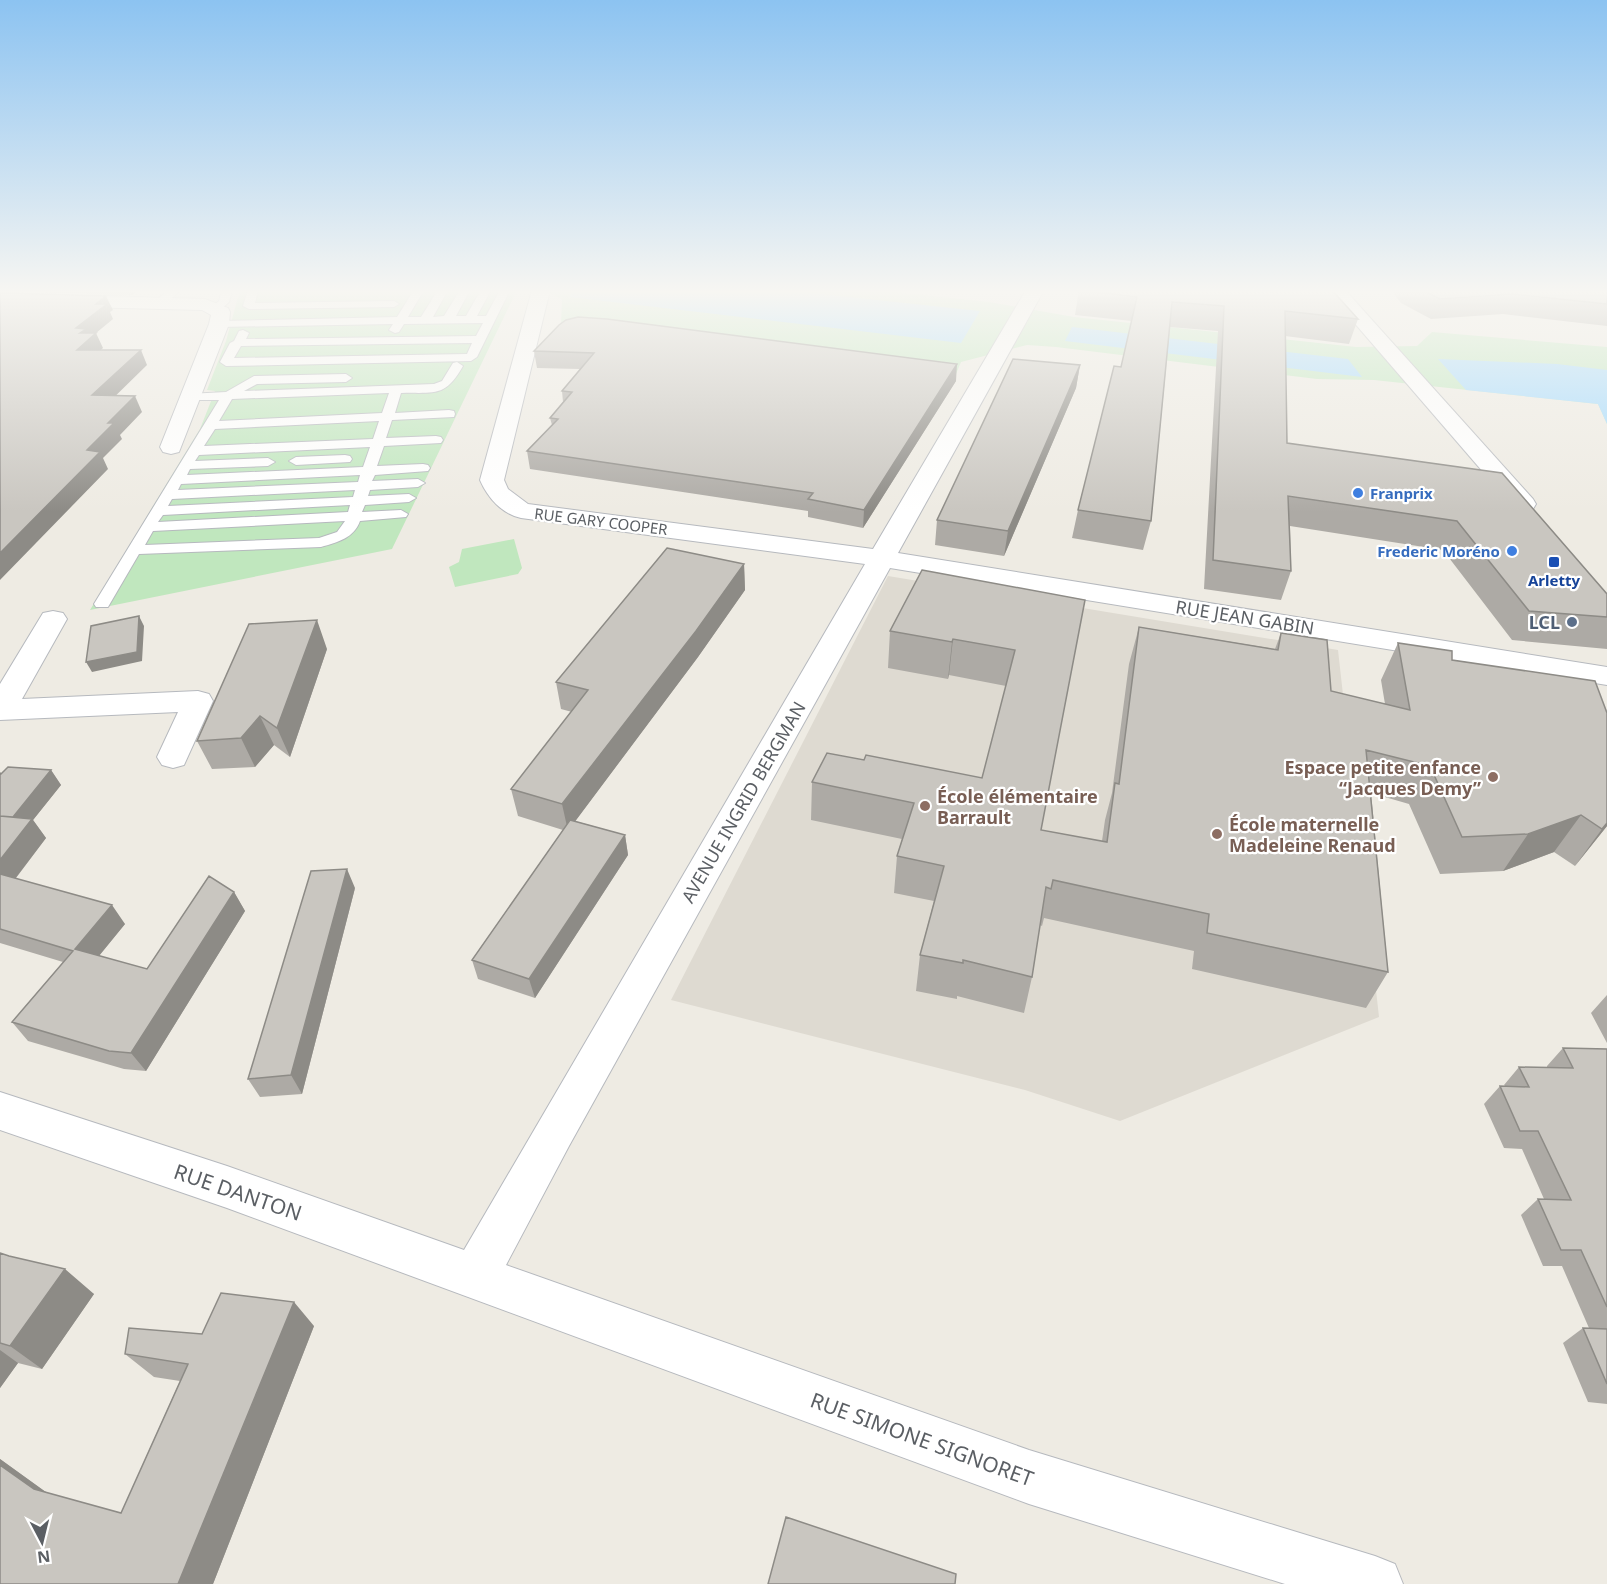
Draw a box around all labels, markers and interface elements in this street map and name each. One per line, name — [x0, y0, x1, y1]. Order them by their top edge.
place label: Franprix — [1370, 483, 1433, 503]
marker: Franprix — [1351, 486, 1365, 500]
street label: RUE GARY COOPER — [533, 503, 669, 539]
place label: Frederic Moréno — [1377, 541, 1500, 561]
marker: Frederic Moréno — [1505, 544, 1519, 558]
marker: Arletty — [1547, 555, 1561, 569]
place label: Arletty — [1528, 570, 1580, 590]
street label: RUE JEAN GABIN — [1174, 594, 1316, 640]
place label: LCL — [1529, 610, 1560, 634]
marker: LCL — [1565, 615, 1579, 629]
street label: AVENUE INGRID BERGMAN — [675, 697, 811, 907]
place label: Espace petite enfance “Jacques Demy” — [1285, 755, 1481, 800]
marker: Espace petite enfance “Jacques Demy” — [1486, 770, 1500, 784]
place label: École élémentaire Barrault — [937, 784, 1098, 829]
marker: École élémentaire Barrault — [918, 799, 932, 813]
place label: École maternelle Madeleine Renaud — [1229, 812, 1396, 857]
marker: École maternelle Madeleine Renaud — [1210, 827, 1224, 841]
street label: RUE DANTON — [170, 1157, 306, 1227]
street label: RUE SIMONE SIGNORET — [807, 1386, 1038, 1493]
north arrow — [12, 1512, 72, 1572]
text: N — [36, 1545, 52, 1569]

